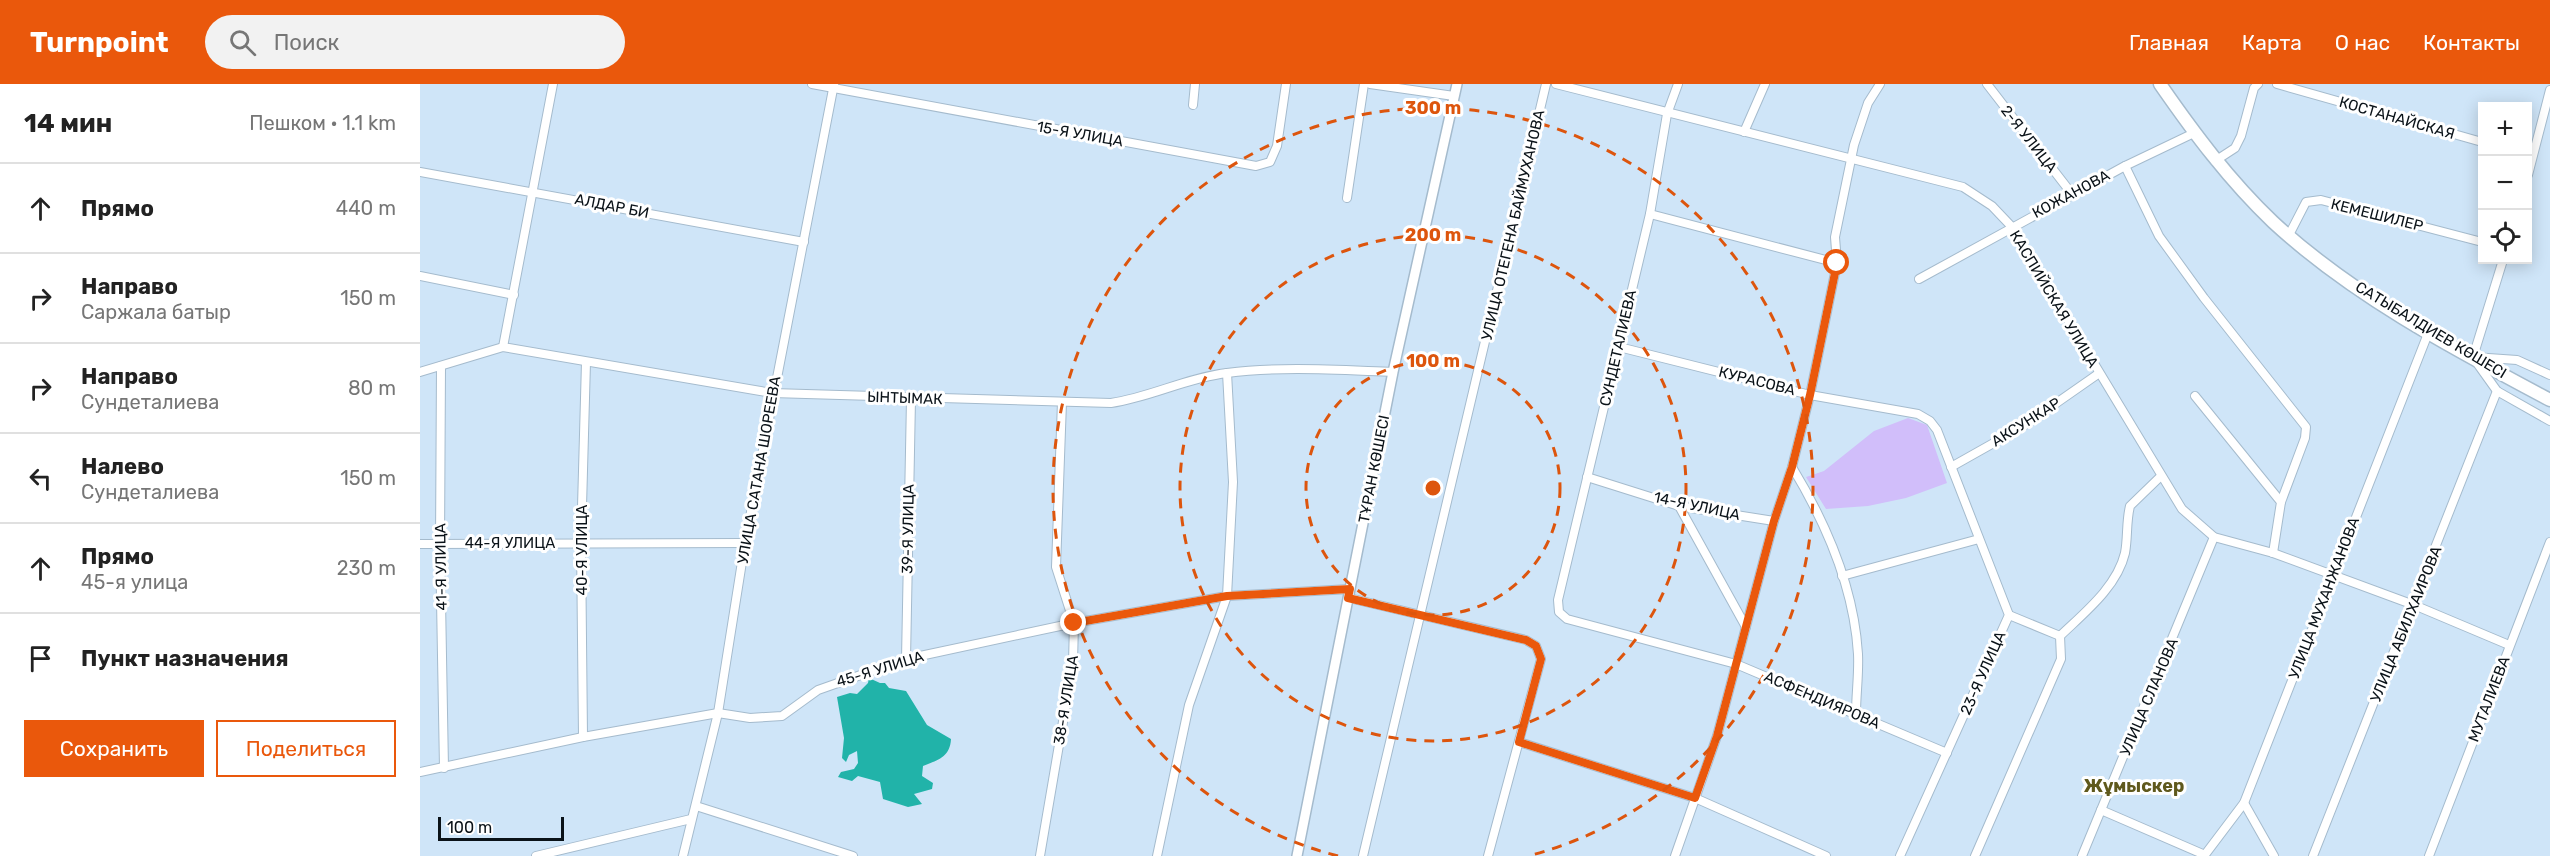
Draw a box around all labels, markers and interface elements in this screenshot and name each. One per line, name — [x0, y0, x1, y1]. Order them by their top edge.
search box — [205, 15, 625, 69]
text: Turnpoint — [30, 26, 169, 59]
icon: search — [226, 26, 259, 59]
text: Поиск — [274, 29, 339, 56]
text: Главная — [2129, 30, 2209, 55]
text: Карта — [2242, 30, 2302, 55]
text: О нас — [2335, 30, 2390, 55]
text: Контакты — [2423, 30, 2520, 55]
street label: КОСТАНАЙСКАЯ — [2337, 93, 2457, 143]
text: 300 m — [1405, 97, 1461, 119]
street label: 2-Я УЛИЦА — [1997, 102, 2061, 176]
map controls — [2478, 102, 2532, 264]
button: + — [2478, 102, 2532, 156]
text: 14 мин — [24, 108, 112, 139]
street label: УЛИЦА ОТЕГЕНА БАЙМУХАНОВА — [1478, 108, 1548, 342]
text: Пешком · 1.1 km — [249, 111, 396, 135]
street label: 15-Я УЛИЦА — [1035, 118, 1125, 150]
button: − — [2478, 156, 2532, 210]
street label: КОЖАНОВА — [2029, 166, 2113, 222]
street label: АЛДАР БИ — [573, 190, 651, 222]
icon: ahead — [24, 192, 57, 225]
text: Прямо — [81, 195, 154, 222]
street label: КЕМЕШИЛЕР — [2329, 195, 2425, 235]
text: 440 m — [336, 196, 396, 220]
button: locate — [2478, 210, 2532, 264]
text: 200 m — [1405, 224, 1461, 246]
street label: КАСПИЙСКАЯ УЛИЦА — [2006, 227, 2102, 371]
route start — [1823, 249, 1849, 275]
text: Направо — [81, 273, 178, 300]
street label: САТЫБАЛДИЕВ КӨШЕСІ — [2352, 278, 2510, 382]
icon: right — [24, 282, 57, 315]
text: 150 m — [340, 286, 396, 310]
street label: СУНДЕТАЛИЕВА — [1596, 288, 1640, 408]
text: Саржала батыр — [81, 300, 231, 324]
text: 100 m — [1406, 350, 1460, 372]
text: Направо — [81, 363, 178, 390]
street label: КУРАСОВА — [1717, 363, 1797, 399]
icon: right — [24, 372, 57, 405]
street label: УЛИЦА САТАНА ШОРЕЕВА — [734, 375, 784, 565]
text: 80 m — [348, 376, 396, 400]
street label: ЫНТЫМАК — [867, 388, 944, 408]
text: Сундеталиева — [81, 390, 219, 414]
street label: АКСУНКАР — [1988, 394, 2064, 450]
street label: ТҰРАН КӨШЕСІ — [1355, 413, 1393, 525]
text: Налево — [81, 453, 164, 480]
icon: left — [24, 462, 57, 495]
text: 150 m — [340, 466, 396, 490]
centre of rings — [1423, 478, 1443, 498]
text: Сундеталиева — [81, 480, 219, 504]
street label: 39-Я УЛИЦА — [898, 484, 918, 574]
street label: 14-Я УЛИЦА — [1652, 488, 1742, 524]
street label: 40-Я УЛИЦА — [573, 505, 591, 595]
street label: УЛИЦА МУХАНЖАНОВА — [2285, 515, 2363, 681]
street label: 41-Я УЛИЦА — [431, 523, 451, 611]
street label: 44-Я УЛИЦА — [465, 534, 555, 552]
text: Прямо — [81, 543, 154, 570]
street label: УЛИЦА АБИЛХАИРОВА — [2366, 543, 2446, 705]
icon: ahead — [24, 552, 57, 585]
text: 230 m — [337, 556, 396, 580]
text: 45-я улица — [81, 570, 188, 594]
route end — [1060, 609, 1086, 635]
street label: 23-Я УЛИЦА — [1957, 628, 2009, 718]
street label: УЛИЦА СЛАНОВА — [2116, 635, 2182, 759]
icon: arrive — [24, 642, 57, 675]
text: Пункт назначения — [81, 645, 289, 672]
street label: 45-Я УЛИЦА — [834, 647, 926, 691]
street label: 38-Я УЛИЦА — [1050, 654, 1082, 746]
street label: МУТАЛИЕВА — [2464, 654, 2514, 744]
street label: АСФЕНДИЯРОВА — [1761, 667, 1883, 733]
button: Сохранить — [24, 720, 204, 777]
button: Поделиться — [216, 720, 396, 777]
district label: Жұмыскер — [2084, 775, 2184, 797]
scale bar — [438, 814, 564, 842]
text: 100 m — [447, 818, 492, 837]

